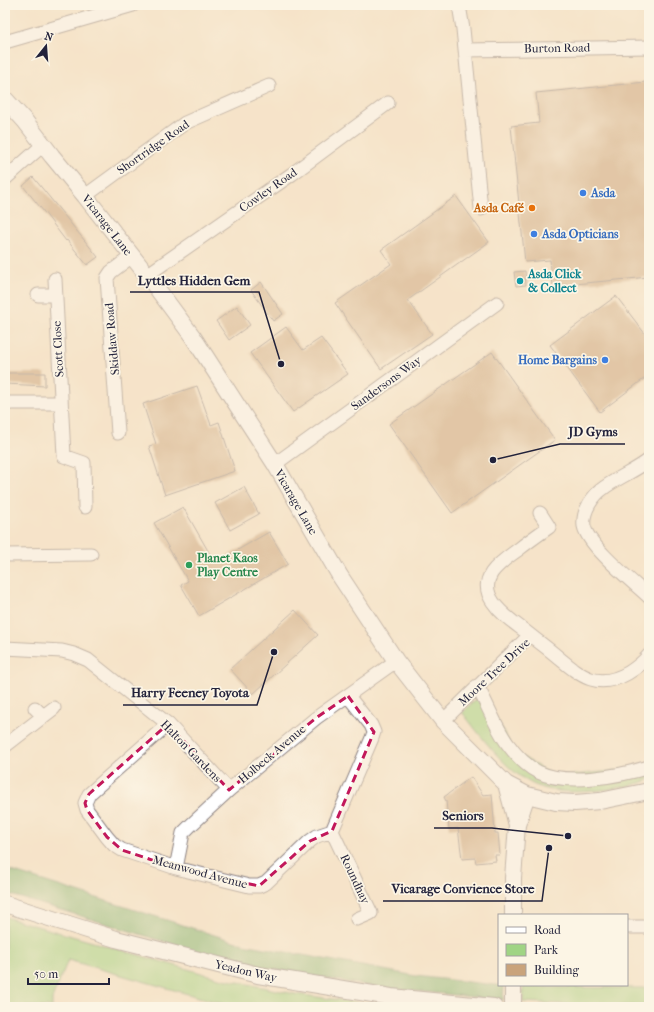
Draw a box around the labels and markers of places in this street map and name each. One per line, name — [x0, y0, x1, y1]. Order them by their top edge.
place label: Asda — [590, 186, 616, 200]
marker: Asda — [578, 188, 588, 198]
place label: Asda Café — [473, 201, 524, 215]
marker: Asda Café — [527, 203, 537, 213]
place label: Asda Opticians — [541, 227, 619, 242]
marker: Asda Opticians — [529, 229, 539, 239]
callout: Lyttles Hidden Gem — [130, 267, 259, 292]
place label: Asda Click & Collect — [527, 267, 582, 295]
marker: Asda Click & Collect — [515, 276, 525, 286]
place label: Home Bargains — [518, 353, 598, 368]
marker: Home Bargains — [600, 355, 610, 365]
callout: JD Gyms — [560, 419, 625, 444]
place label: Planet Kaos Play Centre — [197, 551, 258, 580]
marker: Planet Kaos Play Centre — [184, 560, 194, 570]
callout: Harry Feeney Toyota — [123, 680, 257, 705]
callout: Seniors — [434, 803, 492, 828]
callout: Vicarage Convience Store — [383, 876, 542, 901]

